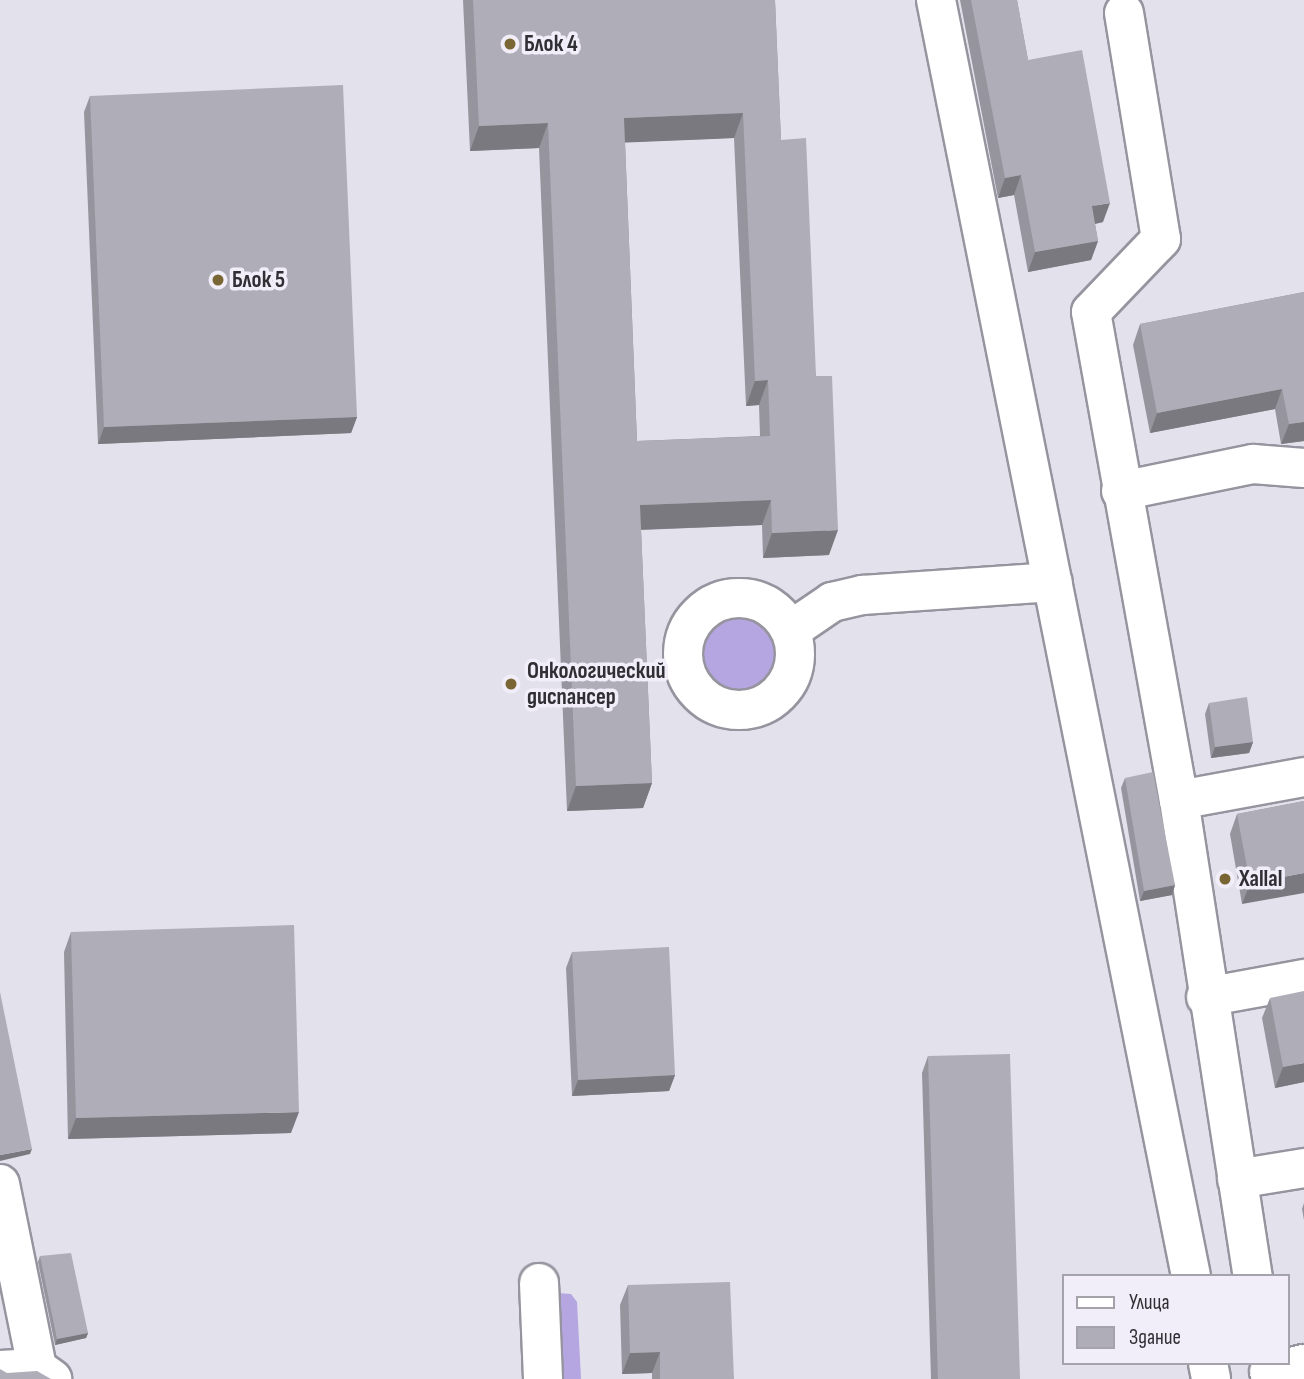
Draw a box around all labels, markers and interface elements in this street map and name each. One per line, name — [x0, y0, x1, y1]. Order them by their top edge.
place label: Блок 4 — [524, 30, 578, 58]
marker: Блок 4 — [502, 36, 518, 52]
place label: Блок 5 — [232, 266, 285, 294]
marker: Блок 5 — [210, 272, 226, 288]
place label: Онкологический диспансер — [527, 657, 666, 711]
marker: Онкологический диспансер — [501, 674, 521, 694]
place label: Xallal — [1239, 865, 1282, 893]
marker: Xallal — [1217, 871, 1233, 887]
legend — [1062, 1274, 1290, 1365]
text: Улица — [1129, 1290, 1170, 1315]
text: Здание — [1129, 1325, 1181, 1350]

